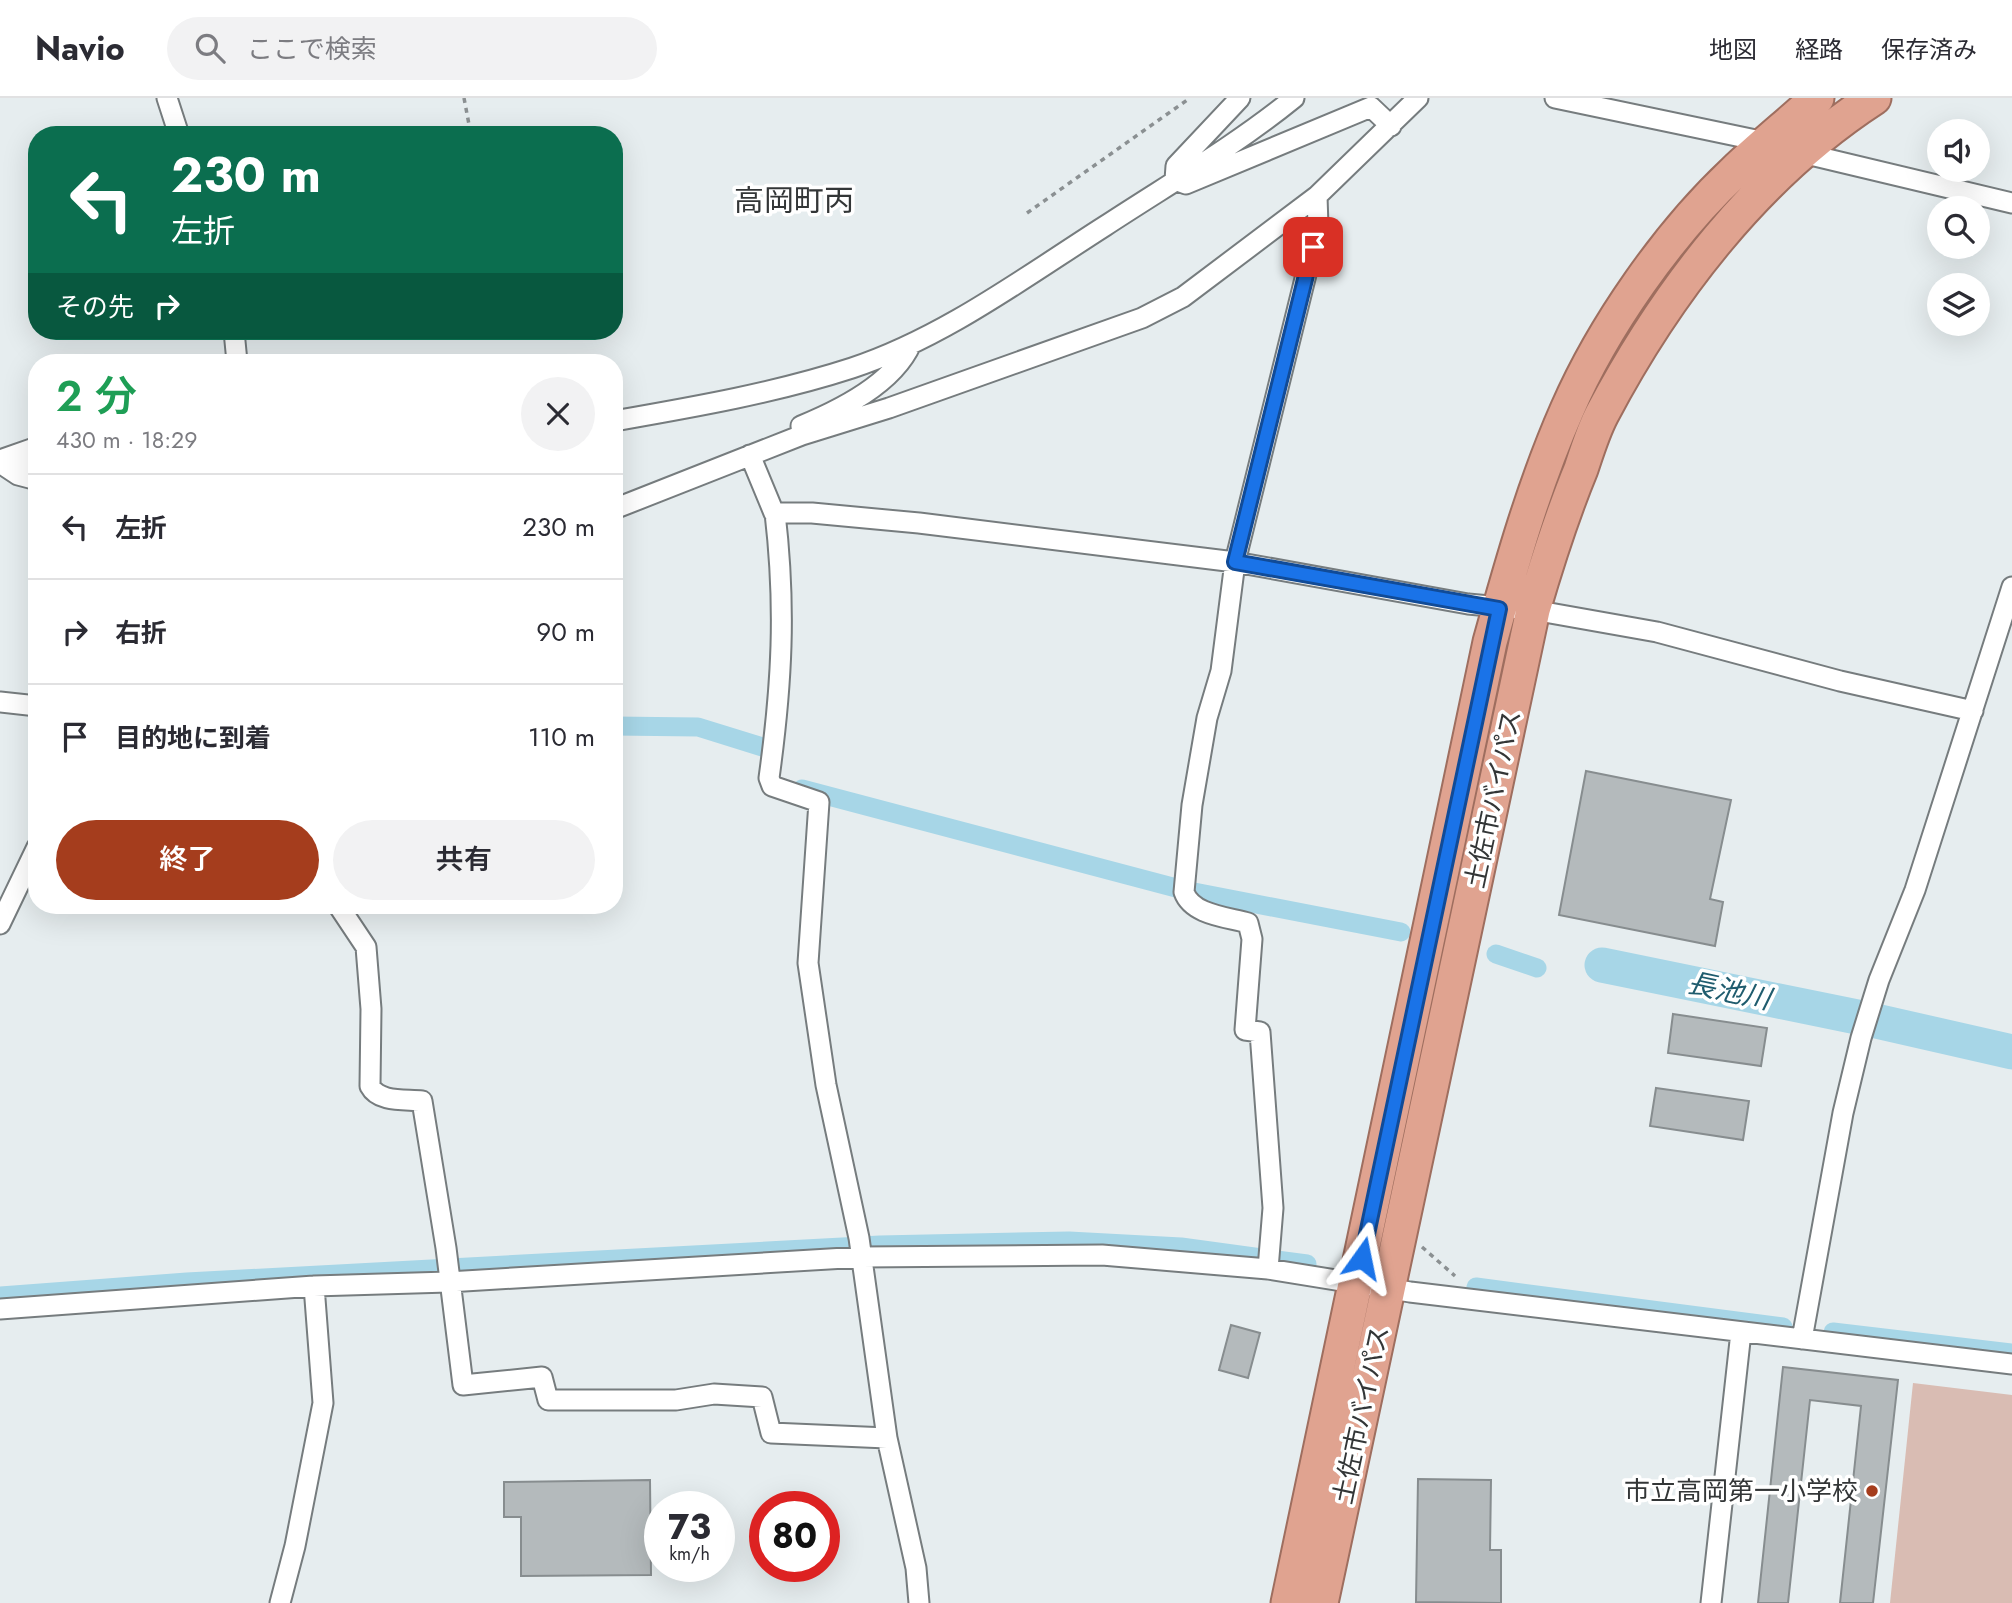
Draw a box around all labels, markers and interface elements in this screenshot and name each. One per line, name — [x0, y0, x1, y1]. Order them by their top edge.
search box — [167, 17, 657, 80]
text: Navio — [35, 25, 125, 72]
icon: search — [191, 29, 229, 67]
text: ここで検索 — [247, 30, 377, 68]
text: 地図 — [1709, 32, 1757, 67]
text: 経路 — [1795, 32, 1843, 67]
text: 保存済み — [1881, 32, 1977, 67]
map controls — [1927, 119, 1990, 336]
button: sound — [1927, 119, 1990, 182]
text: 230 m — [171, 140, 321, 210]
icon: left — [56, 154, 147, 245]
district label: 高岡町丙 — [734, 179, 854, 222]
button: search — [1927, 196, 1990, 259]
text: 左折 — [171, 208, 235, 254]
pin — [1283, 217, 1343, 277]
icon: arrive — [1294, 228, 1332, 266]
button: layers — [1927, 273, 1990, 336]
icon: right — [148, 287, 186, 325]
text: その先 — [56, 288, 134, 326]
text: 2 分 — [56, 366, 137, 427]
button: close — [521, 377, 595, 451]
text: 430 m · 18:29 — [56, 423, 197, 457]
icon: left — [56, 508, 94, 546]
text: 230 m — [522, 508, 595, 546]
text: 左折 — [115, 509, 167, 547]
icon: right — [56, 613, 94, 651]
text: 90 m — [536, 613, 595, 651]
text: 右折 — [115, 614, 167, 652]
street label: 土佐市バイパス — [1456, 706, 1530, 892]
icon: arrive — [56, 718, 94, 756]
text: 110 m — [528, 718, 595, 756]
text: 目的地に到着 — [115, 719, 271, 757]
button: 終了 — [56, 820, 319, 900]
button: 共有 — [333, 820, 595, 900]
water label: 長池川 — [1684, 962, 1777, 1020]
position arrow — [1325, 1221, 1399, 1295]
street label: 土佐市バイパス — [1324, 1322, 1398, 1508]
place label: 市立高岡第一小学校 — [1624, 1472, 1858, 1510]
marker: 市立高岡第一小学校 — [1864, 1483, 1880, 1499]
speed limit sign: 80 — [749, 1491, 840, 1582]
text: 73 — [668, 1502, 711, 1552]
text: km/h — [669, 1541, 710, 1567]

